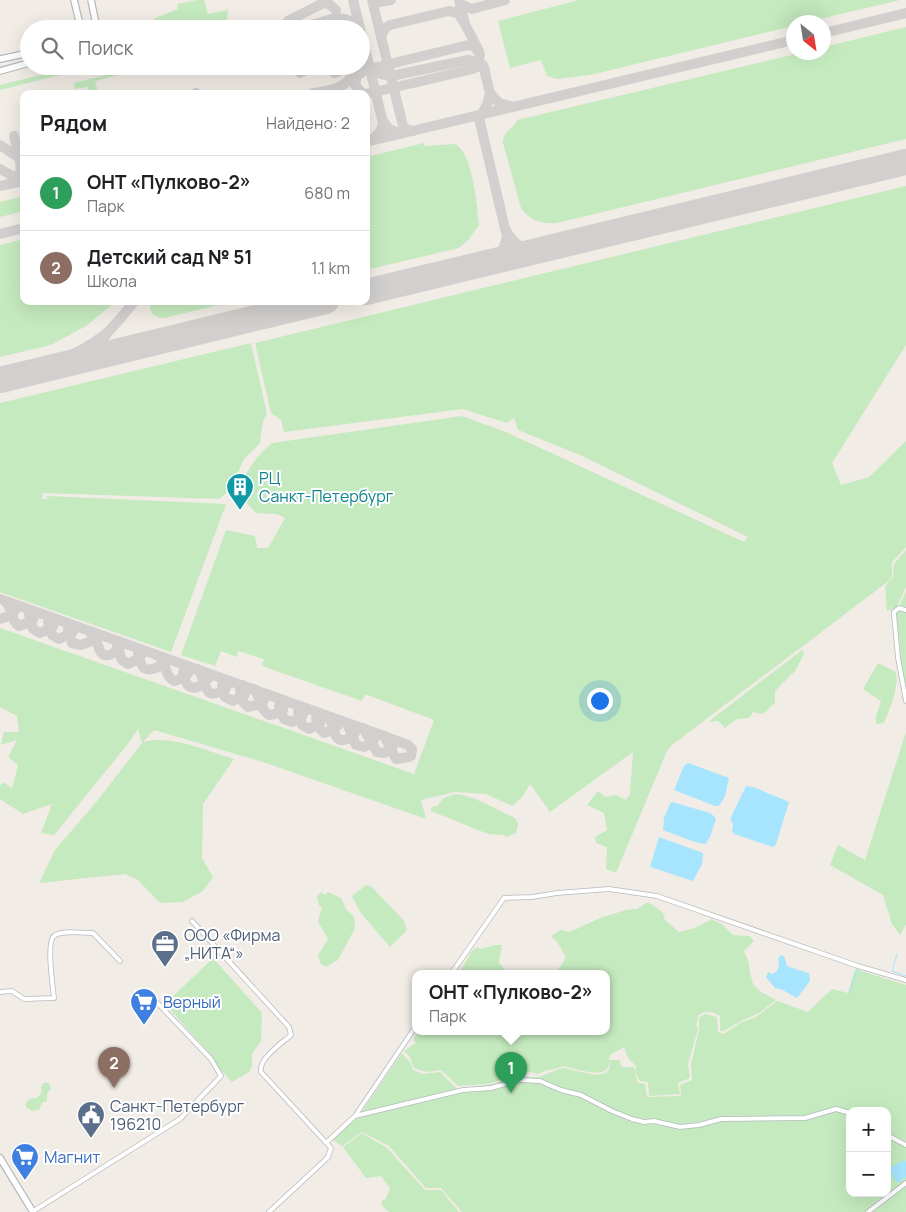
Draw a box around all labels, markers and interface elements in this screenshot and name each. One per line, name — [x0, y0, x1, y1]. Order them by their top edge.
north arrow — [786, 15, 831, 60]
search box — [20, 20, 370, 75]
icon: search — [38, 34, 66, 62]
text: Поиск — [78, 35, 133, 61]
text: Рядом — [40, 109, 107, 137]
text: Найдено: 2 — [266, 112, 350, 134]
text: ОНТ «Пулково-2» — [87, 169, 251, 195]
text: 1 — [52, 182, 60, 204]
text: 680 m — [304, 182, 350, 204]
text: Парк — [87, 195, 124, 217]
text: Детский сад № 51 — [87, 244, 253, 270]
text: 2 — [51, 257, 61, 279]
text: 1.1 km — [311, 257, 350, 279]
text: Школа — [87, 270, 137, 292]
place label: РЦ Санкт-Петербург — [259, 467, 394, 507]
building icon: РЦ Санкт-Петербург — [225, 472, 255, 511]
your location — [587, 688, 613, 714]
place label: ООО «Фирма „НИТА“» — [184, 924, 280, 964]
office icon: ООО «Фирма „НИТА“» — [150, 929, 180, 968]
popup — [412, 970, 610, 1035]
text: ОНТ «Пулково-2» — [429, 979, 593, 1005]
supermarket icon: Верный — [129, 987, 159, 1026]
place label: Верный — [163, 991, 221, 1013]
text: Парк — [429, 1005, 466, 1027]
pin: 2 — [98, 1047, 130, 1088]
pin: 1 — [495, 1052, 527, 1093]
place label: Санкт-Петербург 196210 — [110, 1095, 245, 1135]
public building icon: Санкт-Петербург 196210 — [76, 1100, 106, 1139]
map controls — [846, 1107, 891, 1197]
button: + — [846, 1107, 891, 1152]
supermarket icon: Магнит — [10, 1142, 40, 1181]
place label: Магнит — [44, 1146, 100, 1168]
button: − — [846, 1152, 891, 1197]

